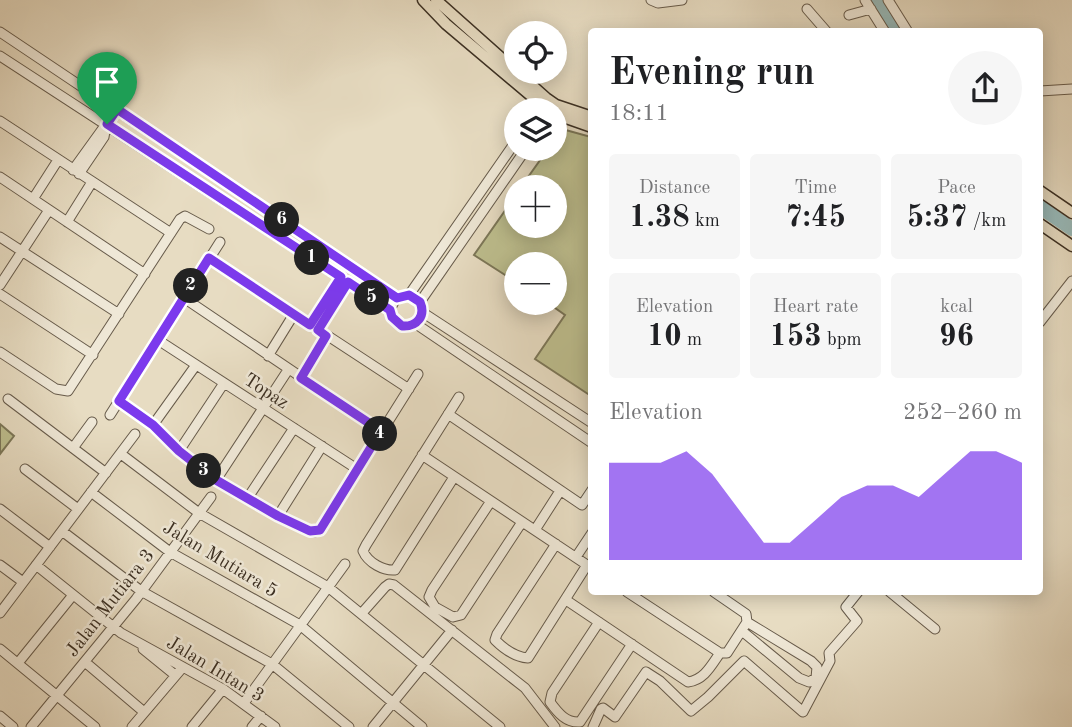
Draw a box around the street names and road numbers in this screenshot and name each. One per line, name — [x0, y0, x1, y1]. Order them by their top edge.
street label: Topaz — [240, 371, 291, 413]
street label: Jalan Mutiara 5 — [159, 518, 281, 602]
street label: Jalan Mutiara 3 — [63, 546, 159, 661]
street label: Jalan Intan 3 — [163, 634, 267, 707]

